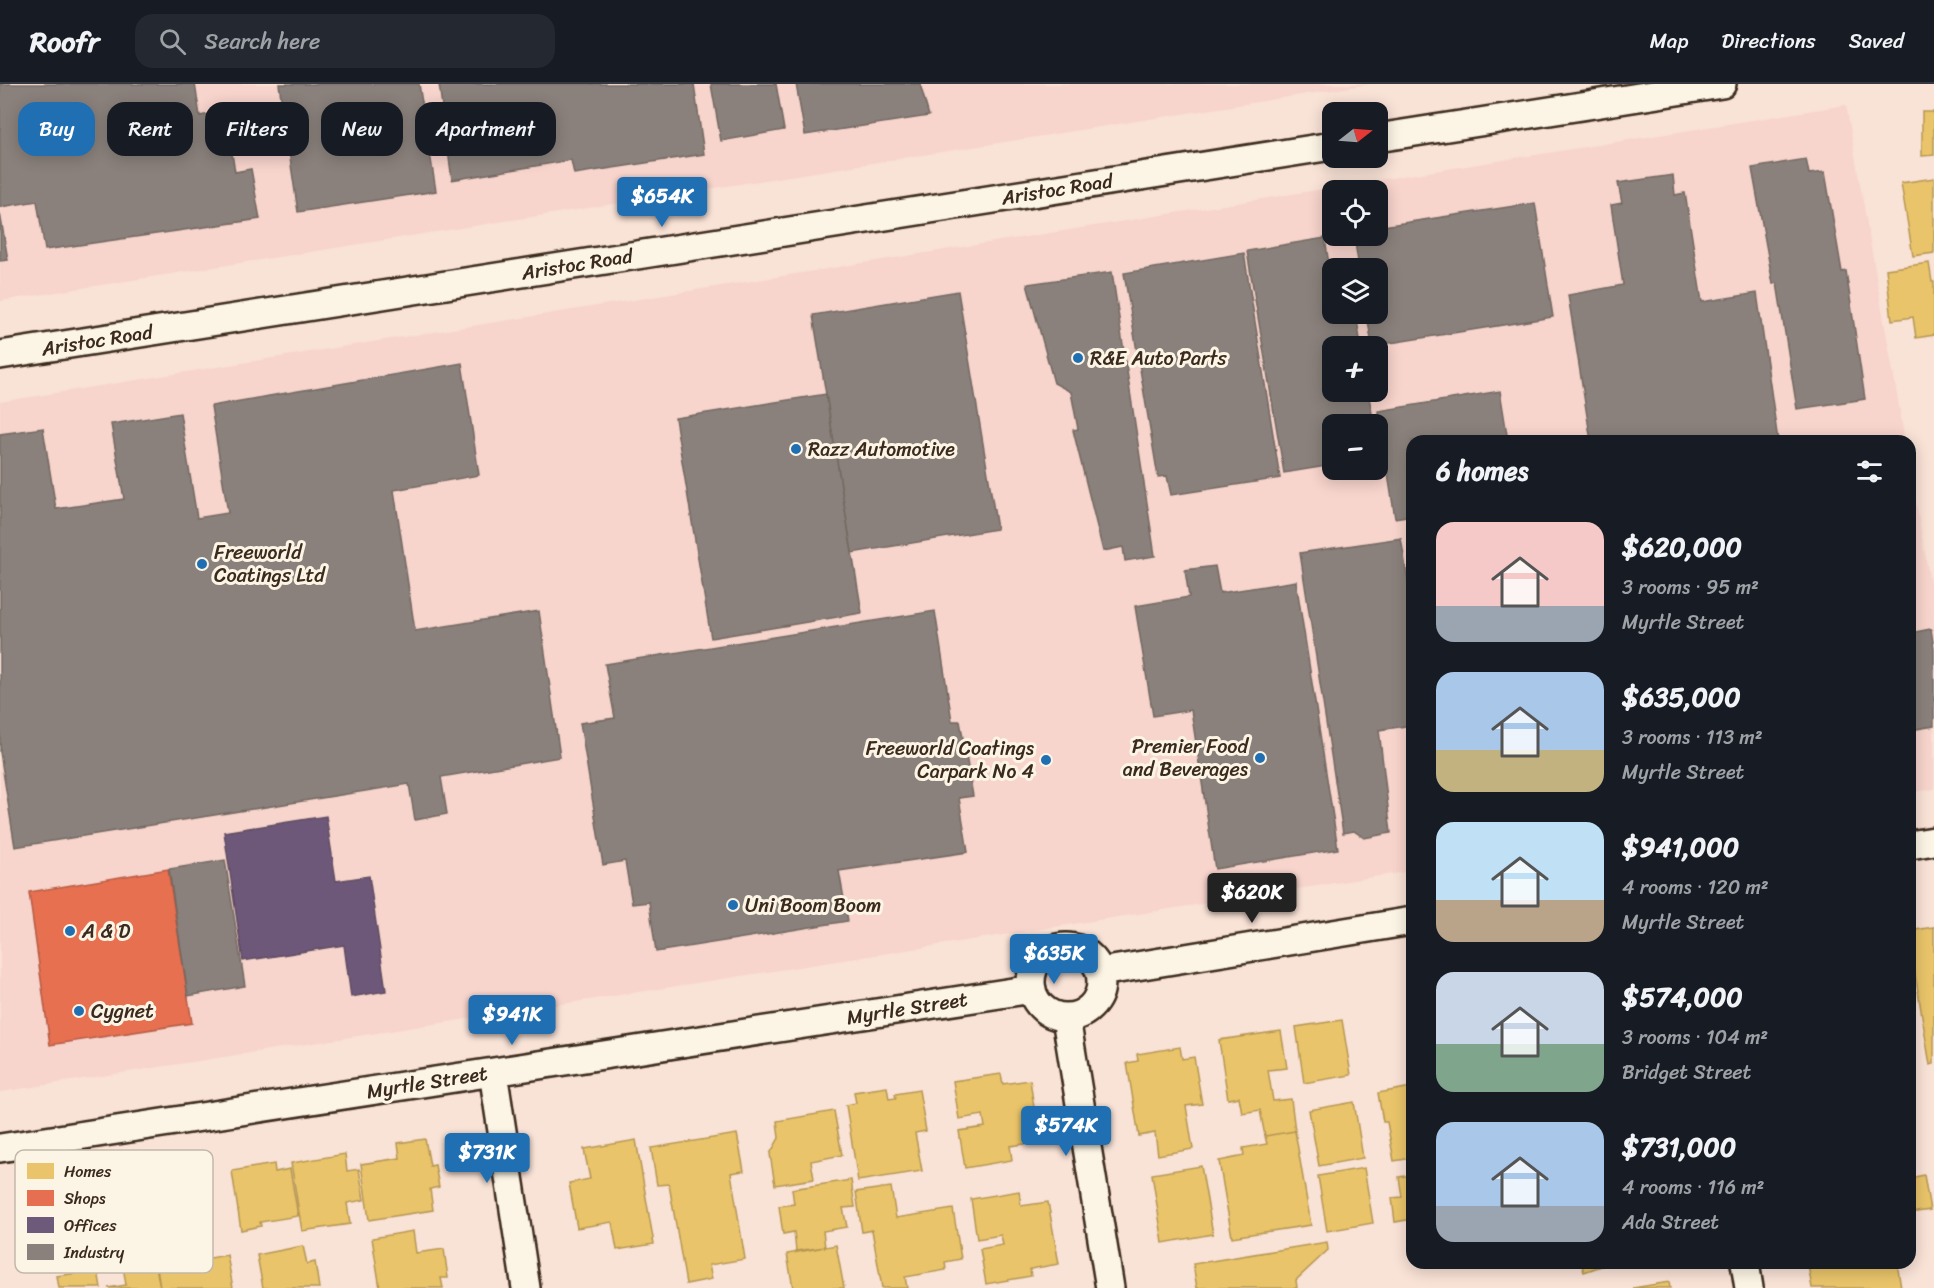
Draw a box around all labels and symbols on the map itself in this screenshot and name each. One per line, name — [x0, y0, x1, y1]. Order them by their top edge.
north arrow — [1322, 102, 1388, 168]
street label: Aristoc Road — [998, 163, 1117, 216]
pin: $654K — [620, 177, 704, 228]
street label: Aristoc Road — [518, 238, 637, 291]
street label: Aristoc Road — [38, 314, 157, 367]
place label: R&E Auto Parts — [1090, 341, 1227, 376]
marker: R&E Auto Parts — [1071, 351, 1085, 365]
place label: Razz Automotive — [808, 432, 955, 467]
marker: Razz Automotive — [789, 442, 803, 456]
place label: Freeworld Coatings Ltd — [214, 535, 326, 593]
marker: Freeworld Coatings Ltd — [195, 557, 209, 571]
place label: Premier Food and Beverages — [1123, 729, 1249, 787]
place label: Freeworld Coatings Carpark No 4 — [866, 731, 1035, 789]
marker: Premier Food and Beverages — [1253, 751, 1267, 765]
marker: Freeworld Coatings Carpark No 4 — [1039, 753, 1053, 767]
pin: $620K — [1210, 873, 1294, 924]
place label: Uni Boom Boom — [745, 888, 881, 923]
marker: Uni Boom Boom — [726, 898, 740, 912]
place label: A & D — [81, 914, 130, 949]
marker: A & D — [63, 924, 77, 938]
pin: $635K — [1012, 934, 1096, 985]
street label: Myrtle Street — [844, 982, 970, 1035]
place label: Cygnet — [91, 994, 154, 1029]
pin: $941K — [470, 995, 554, 1046]
marker: Cygnet — [72, 1004, 86, 1018]
street label: Myrtle Street — [364, 1056, 490, 1109]
pin: $574K — [1024, 1106, 1108, 1157]
pin: $731K — [445, 1133, 529, 1184]
legend — [15, 1150, 213, 1273]
text: Homes — [64, 1157, 112, 1186]
text: Shops — [64, 1184, 106, 1213]
text: Offices — [64, 1211, 117, 1240]
text: Industry — [63, 1238, 125, 1267]

